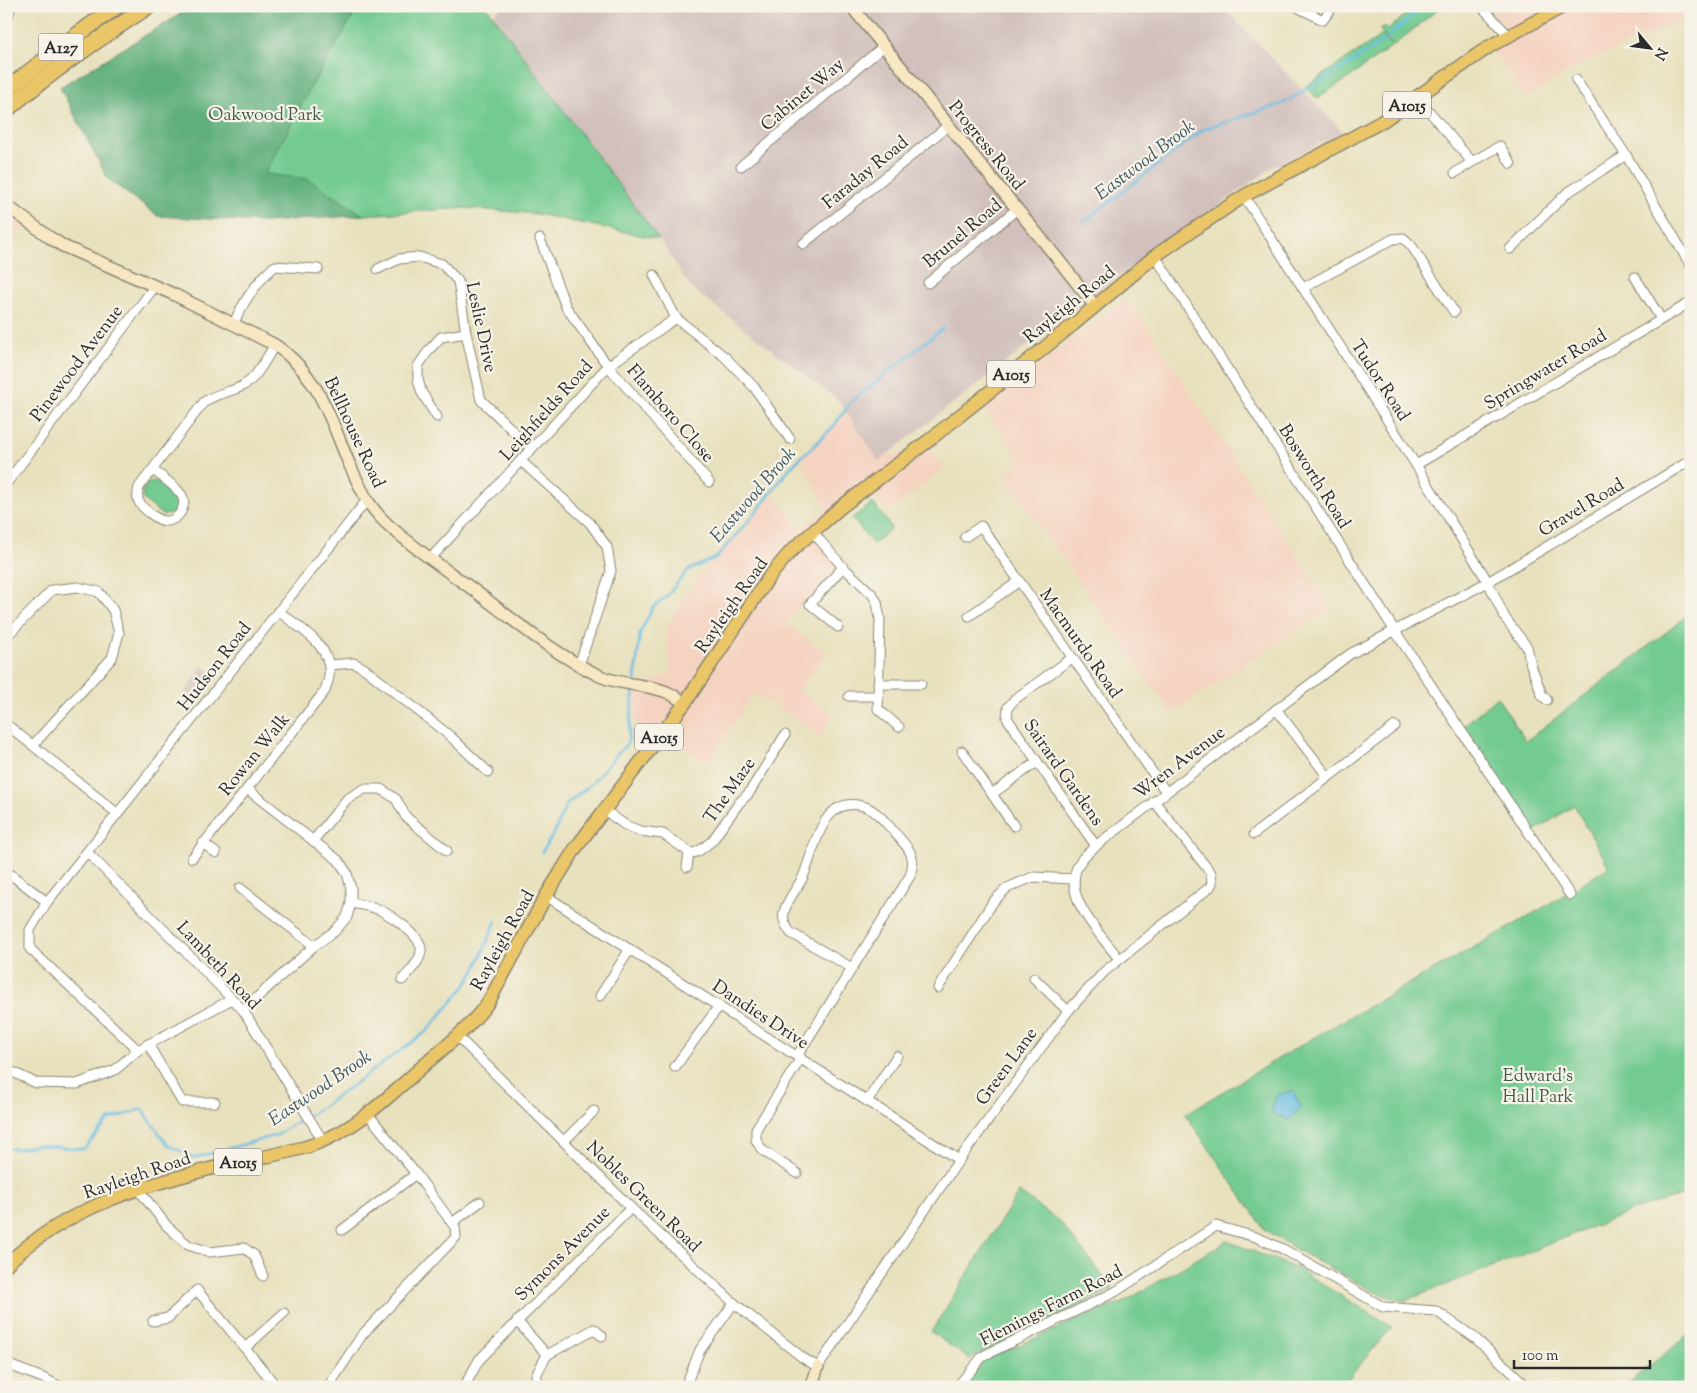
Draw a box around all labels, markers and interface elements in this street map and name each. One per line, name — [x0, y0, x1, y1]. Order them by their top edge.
north arrow — [1624, 22, 1674, 72]
road number: A127 — [38, 34, 84, 61]
text: N — [1648, 44, 1671, 63]
street label: Cabinet Way — [756, 53, 851, 138]
road number: A1015 — [1383, 92, 1431, 118]
street label: Progress Road — [941, 96, 1030, 197]
park label: Oakwood Park — [208, 103, 322, 129]
water label: Eastwood Brook — [1090, 114, 1202, 208]
street label: Faraday Road — [818, 131, 915, 216]
street label: Brunel Road — [918, 194, 1009, 276]
street label: Rayleigh Road — [1019, 260, 1122, 351]
street label: Leslie Drive — [458, 280, 502, 375]
street label: Pinewood Avenue — [25, 300, 130, 428]
street label: Springwater Road — [1480, 324, 1612, 418]
street label: Tudor Road — [1343, 335, 1415, 427]
street label: Leighfields Road — [495, 355, 600, 468]
street label: Flamboro Close — [619, 359, 720, 469]
road number: A1015 — [987, 360, 1035, 388]
street label: Bellhouse Road — [316, 373, 390, 493]
street label: Bosworth Road — [1271, 420, 1356, 534]
water label: Eastwood Brook — [704, 441, 804, 550]
street label: Gravel Road — [1534, 473, 1630, 545]
street label: Rayleigh Road — [690, 553, 775, 659]
street label: Macmurdo Road — [1032, 584, 1127, 704]
street label: Hudson Road — [173, 617, 259, 717]
street label: Rowan Walk — [214, 708, 297, 802]
street label: Sairard Gardens — [1016, 714, 1109, 832]
street label: Wren Avenue — [1129, 721, 1231, 807]
road number: A1015 — [635, 724, 683, 750]
street label: The Maze — [698, 753, 763, 829]
street label: Rayleigh Road — [465, 886, 542, 996]
street label: Lambeth Road — [169, 916, 266, 1017]
street label: Dandies Drive — [706, 975, 813, 1057]
street label: Green Lane — [970, 1023, 1045, 1112]
water label: Eastwood Brook — [263, 1044, 378, 1134]
park label: Edward's Hall Park — [1503, 1064, 1574, 1111]
street label: Nobles Green Road — [579, 1136, 706, 1259]
street label: Rayleigh Road — [81, 1146, 195, 1207]
road number: A1015 — [214, 1148, 262, 1176]
street label: Symons Avenue — [510, 1201, 617, 1308]
street label: Flemings Farm Road — [976, 1260, 1128, 1354]
scale bar — [1514, 1338, 1651, 1370]
text: 100 m — [1522, 1346, 1559, 1367]

